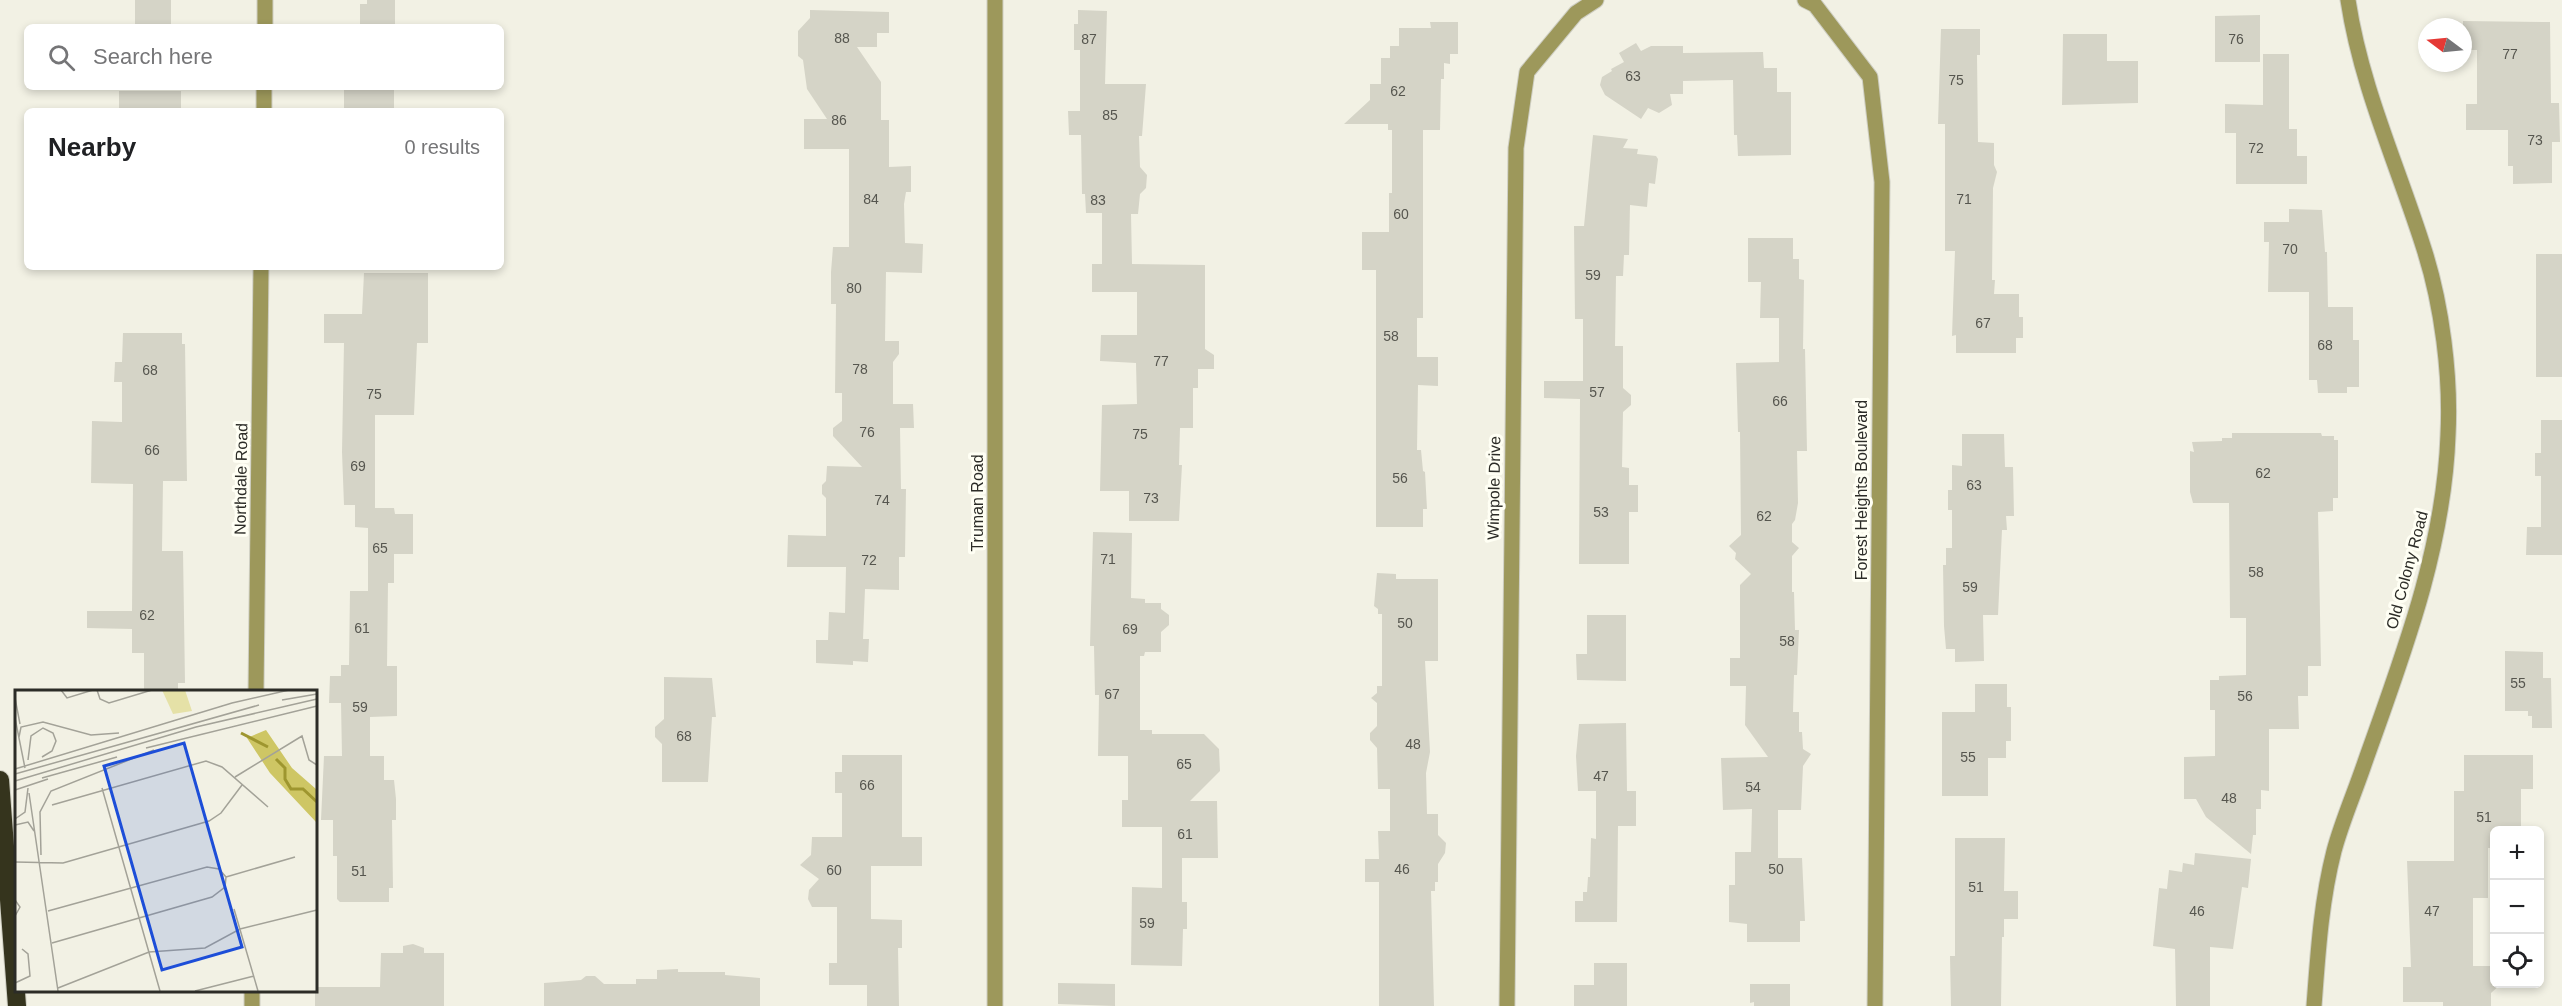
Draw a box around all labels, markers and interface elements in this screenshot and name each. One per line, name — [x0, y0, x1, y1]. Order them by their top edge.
north arrow — [2418, 18, 2472, 72]
search box — [24, 24, 504, 90]
house number: 88 — [834, 30, 850, 46]
house number: 87 — [1081, 31, 1097, 47]
house number: 76 — [2228, 31, 2244, 47]
icon: search — [45, 41, 78, 74]
text: Search here — [93, 44, 213, 69]
house number: 77 — [2502, 46, 2518, 62]
house number: 63 — [1625, 68, 1641, 84]
house number: 75 — [1948, 72, 1964, 88]
house number: 62 — [1390, 83, 1406, 99]
house number: 85 — [1102, 107, 1118, 123]
house number: 86 — [831, 112, 847, 128]
text: Nearby — [48, 132, 136, 162]
house number: 73 — [2527, 132, 2543, 148]
text: 0 results — [404, 136, 480, 158]
house number: 72 — [2248, 140, 2264, 156]
house number: 84 — [863, 191, 879, 207]
house number: 71 — [1956, 191, 1972, 207]
house number: 83 — [1090, 192, 1106, 208]
house number: 60 — [1393, 206, 1409, 222]
house number: 70 — [2282, 241, 2298, 257]
house number: 59 — [1585, 267, 1601, 283]
house number: 80 — [846, 280, 862, 296]
house number: 67 — [1975, 315, 1991, 331]
house number: 58 — [1383, 328, 1399, 344]
house number: 68 — [2317, 337, 2333, 353]
house number: 77 — [1153, 353, 1169, 369]
house number: 78 — [852, 361, 868, 377]
house number: 68 — [142, 362, 158, 378]
house number: 57 — [1589, 384, 1605, 400]
house number: 75 — [366, 386, 382, 402]
house number: 66 — [1772, 393, 1788, 409]
street label: Forest Heights Boulevard — [1853, 400, 1870, 580]
street label: Northdale Road — [232, 423, 250, 535]
house number: 76 — [859, 424, 875, 440]
house number: 75 — [1132, 426, 1148, 442]
street label: Wimpole Drive — [1485, 436, 1503, 540]
house number: 66 — [144, 442, 160, 458]
street label: Truman Road — [969, 454, 986, 552]
house number: 69 — [350, 458, 366, 474]
house number: 62 — [2255, 465, 2271, 481]
house number: 56 — [1392, 470, 1408, 486]
house number: 63 — [1966, 477, 1982, 493]
house number: 73 — [1143, 490, 1159, 506]
house number: 74 — [874, 492, 890, 508]
house number: 53 — [1593, 504, 1609, 520]
house number: 62 — [1756, 508, 1772, 524]
street label: Old Colony Road — [2383, 509, 2431, 631]
house number: 65 — [372, 540, 388, 556]
house number: 71 — [1100, 551, 1116, 567]
house number: 72 — [861, 552, 877, 568]
house number: 58 — [2248, 564, 2264, 580]
house number: 59 — [1962, 579, 1978, 595]
house number: 62 — [139, 607, 155, 623]
house number: 50 — [1397, 615, 1413, 631]
house number: 61 — [354, 620, 370, 636]
house number: 69 — [1122, 621, 1138, 637]
house number: 58 — [1779, 633, 1795, 649]
house number: 55 — [2510, 675, 2526, 691]
house number: 67 — [1104, 686, 1120, 702]
house number: 56 — [2237, 688, 2253, 704]
inset map — [15, 690, 316, 991]
house number: 59 — [352, 699, 368, 715]
house number: 68 — [676, 728, 692, 744]
house number: 48 — [1405, 736, 1421, 752]
house number: 55 — [1960, 749, 1976, 765]
house number: 65 — [1176, 756, 1192, 772]
house number: 47 — [1593, 768, 1609, 784]
house number: 66 — [859, 777, 875, 793]
house number: 54 — [1745, 779, 1761, 795]
house number: 48 — [2221, 790, 2237, 806]
house number: 51 — [2476, 809, 2492, 825]
house number: 61 — [1177, 826, 1193, 842]
map controls — [2490, 826, 2544, 988]
button: + — [2490, 826, 2544, 880]
house number: 46 — [1394, 861, 1410, 877]
house number: 50 — [1768, 861, 1784, 877]
house number: 60 — [826, 862, 842, 878]
house number: 51 — [351, 863, 367, 879]
house number: 51 — [1968, 879, 1984, 895]
button: − — [2490, 880, 2544, 934]
house number: 46 — [2189, 903, 2205, 919]
house number: 47 — [2424, 903, 2440, 919]
house number: 59 — [1139, 915, 1155, 931]
button: locate — [2490, 934, 2544, 988]

